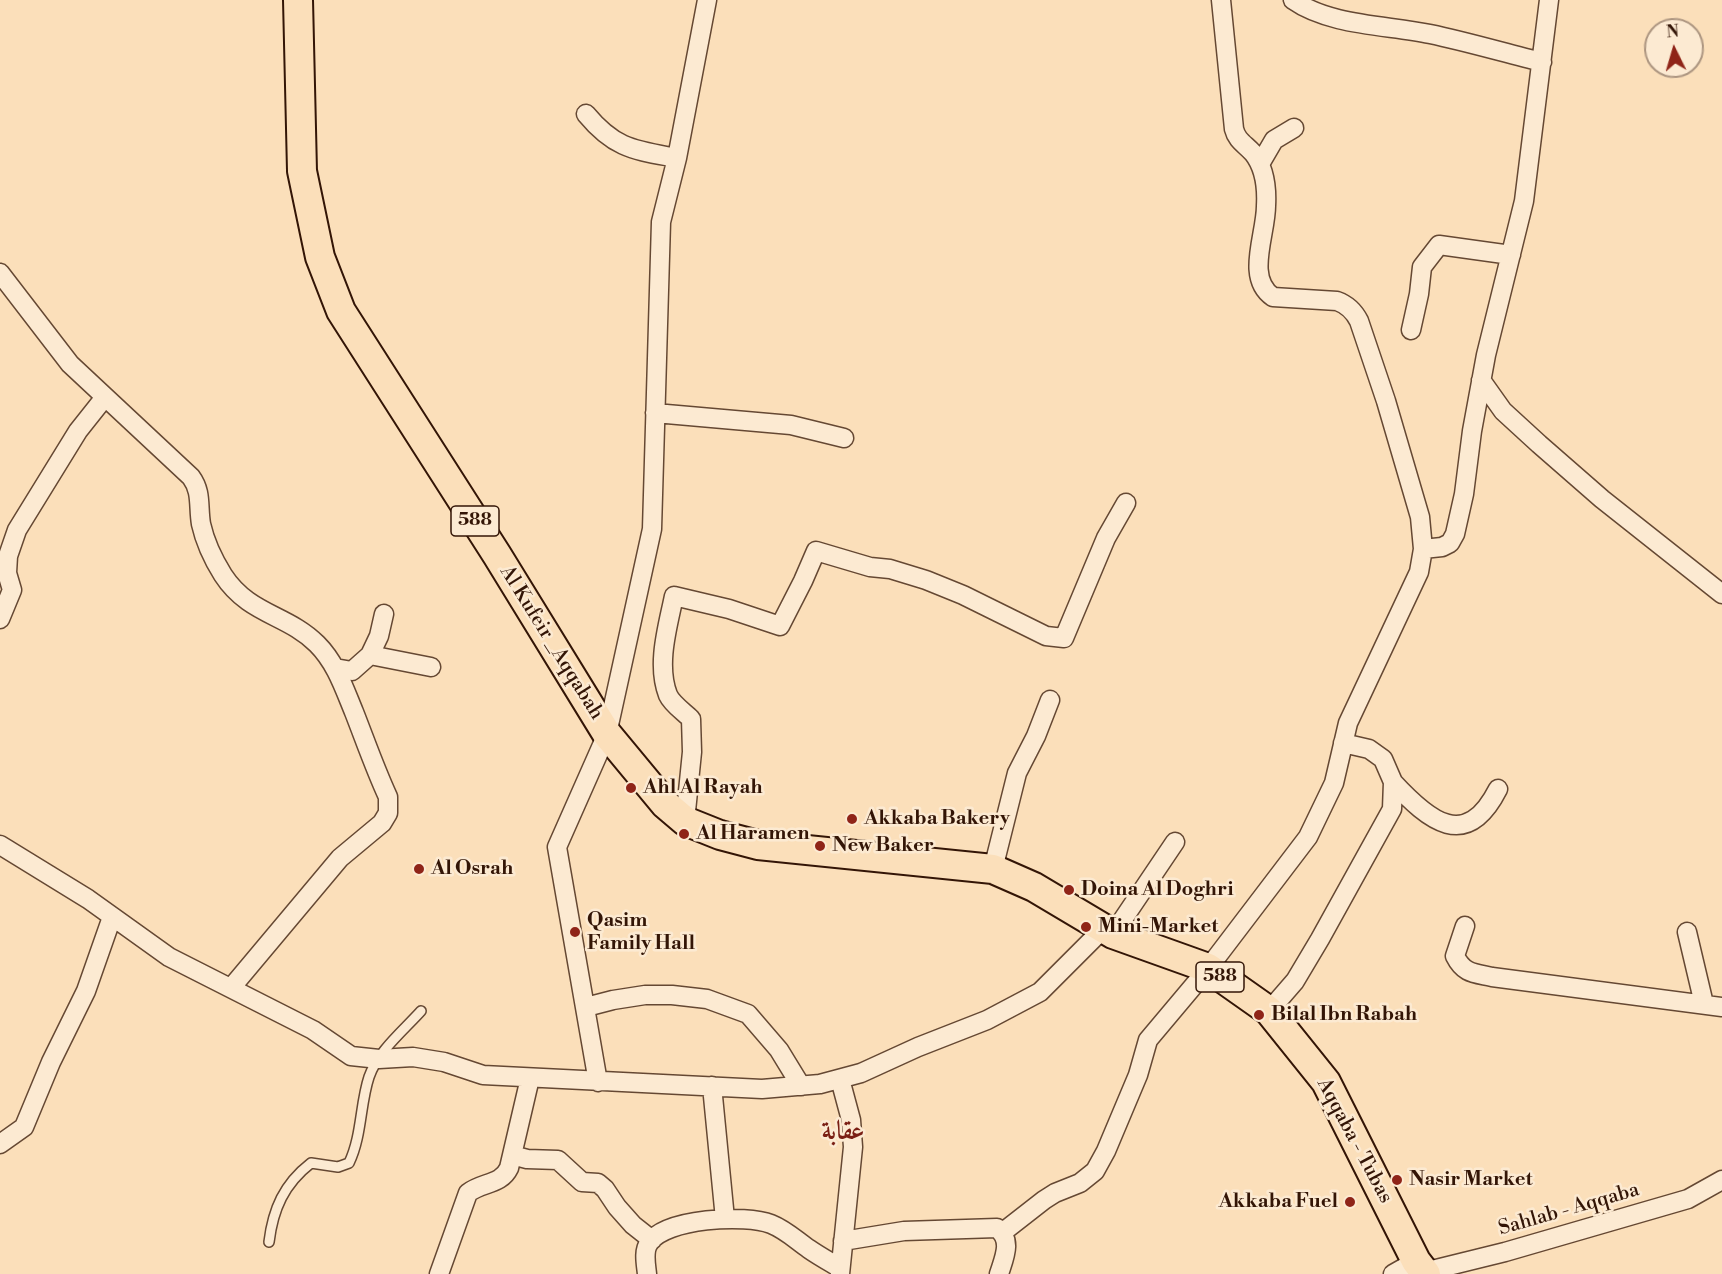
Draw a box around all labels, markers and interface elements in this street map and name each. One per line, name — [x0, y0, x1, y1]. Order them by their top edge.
north arrow — [1644, 18, 1704, 78]
text: N — [1665, 22, 1680, 43]
road number: 588 — [451, 506, 499, 536]
street label: Al Kufeir _Aqqabah — [494, 562, 608, 724]
place label: Ahl Al Rayah — [643, 776, 763, 800]
marker: Ahl Al Rayah — [624, 781, 638, 795]
place label: Akkaba Bakery — [864, 807, 1010, 831]
marker: Akkaba Bakery — [845, 812, 859, 826]
place label: Al Haramen — [696, 822, 809, 846]
marker: Al Haramen — [677, 827, 691, 841]
place label: New Baker — [832, 834, 934, 858]
marker: New Baker — [813, 839, 827, 853]
place label: Al Osrah — [431, 857, 513, 881]
marker: Al Osrah — [412, 862, 426, 876]
place label: Doina Al Doghri — [1081, 878, 1234, 902]
marker: Doina Al Doghri — [1062, 883, 1076, 897]
place label: Qasim Family Hall — [587, 909, 695, 956]
place label: Mini-Market — [1098, 915, 1218, 939]
marker: Mini-Market — [1079, 920, 1093, 934]
marker: Qasim Family Hall — [568, 925, 582, 939]
road number: 588 — [1196, 962, 1244, 992]
place label: Bilal Ibn Rabah — [1271, 1003, 1417, 1027]
marker: Bilal Ibn Rabah — [1252, 1008, 1266, 1022]
street label: Aqqaba - Tubas — [1311, 1074, 1397, 1208]
district label: عقابة — [822, 1117, 864, 1149]
place label: Nasir Market — [1409, 1168, 1533, 1192]
marker: Nasir Market — [1390, 1173, 1404, 1187]
street label: Sahlab - Aqqaba — [1496, 1178, 1642, 1242]
place label: Akkaba Fuel — [1219, 1190, 1338, 1214]
marker: Akkaba Fuel — [1343, 1195, 1357, 1209]

